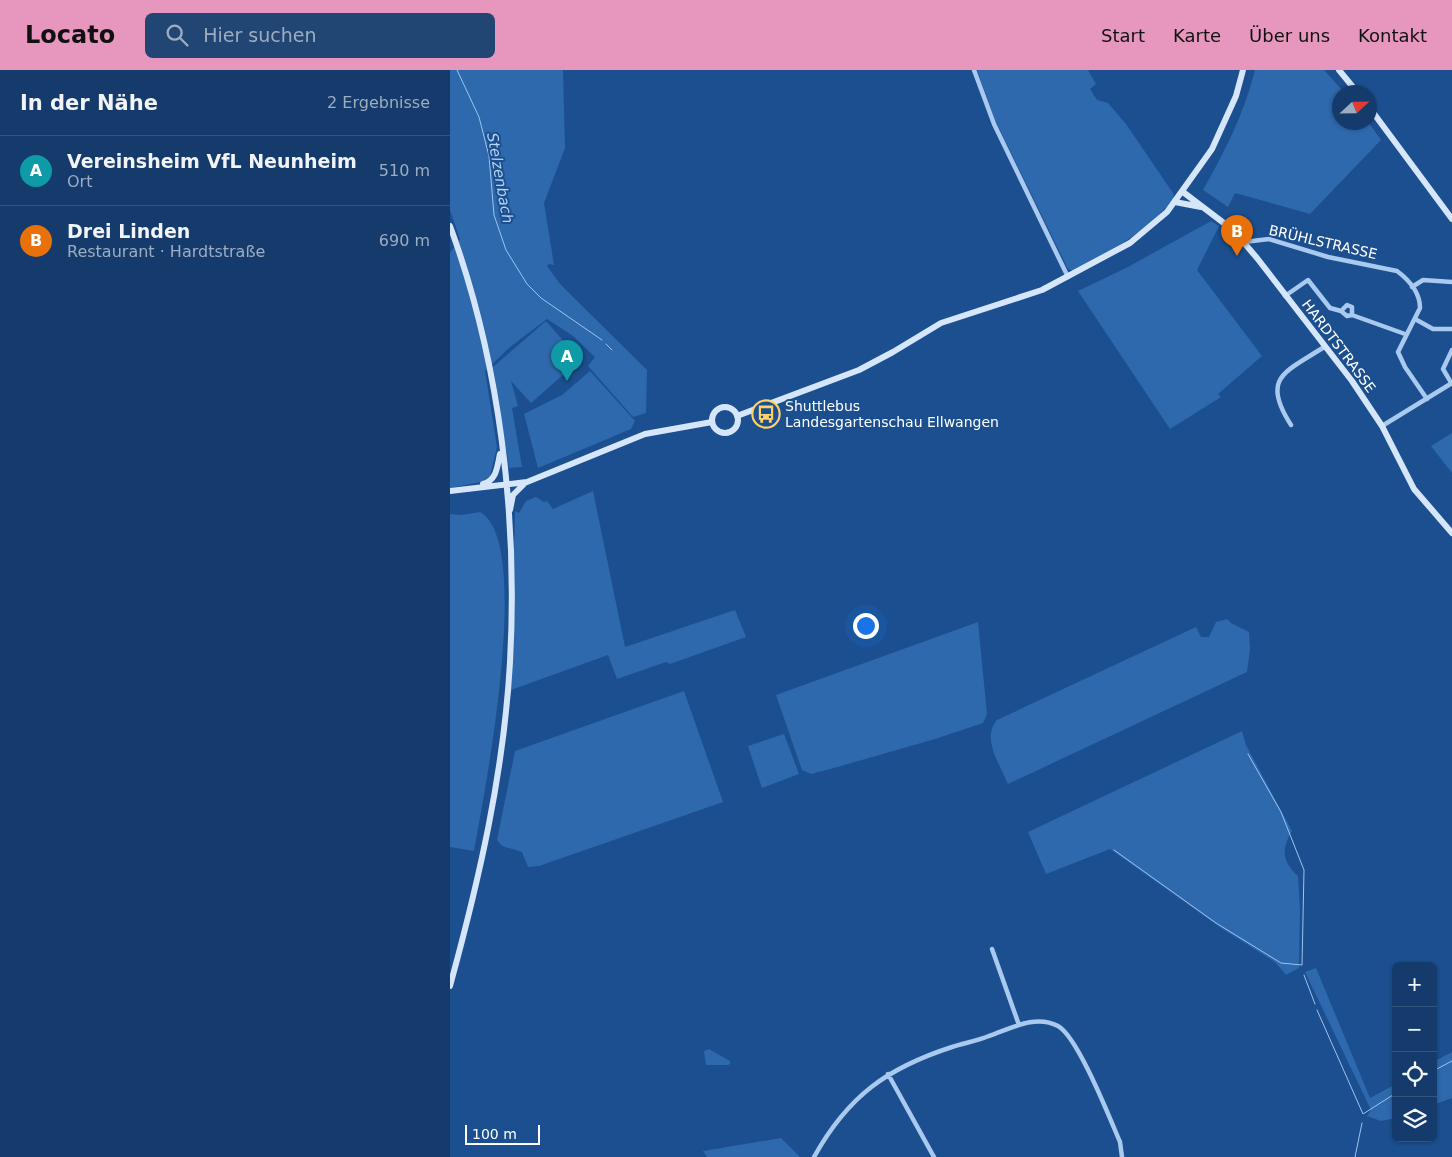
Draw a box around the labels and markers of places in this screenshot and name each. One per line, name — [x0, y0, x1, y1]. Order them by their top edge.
pin: B — [1221, 215, 1253, 256]
pin: A — [551, 340, 583, 381]
place label: Shuttlebus Landesgartenschau Ellwangen — [785, 398, 999, 430]
bus stop icon: Shuttlebus Landesgartenschau Ellwangen — [751, 399, 781, 429]

